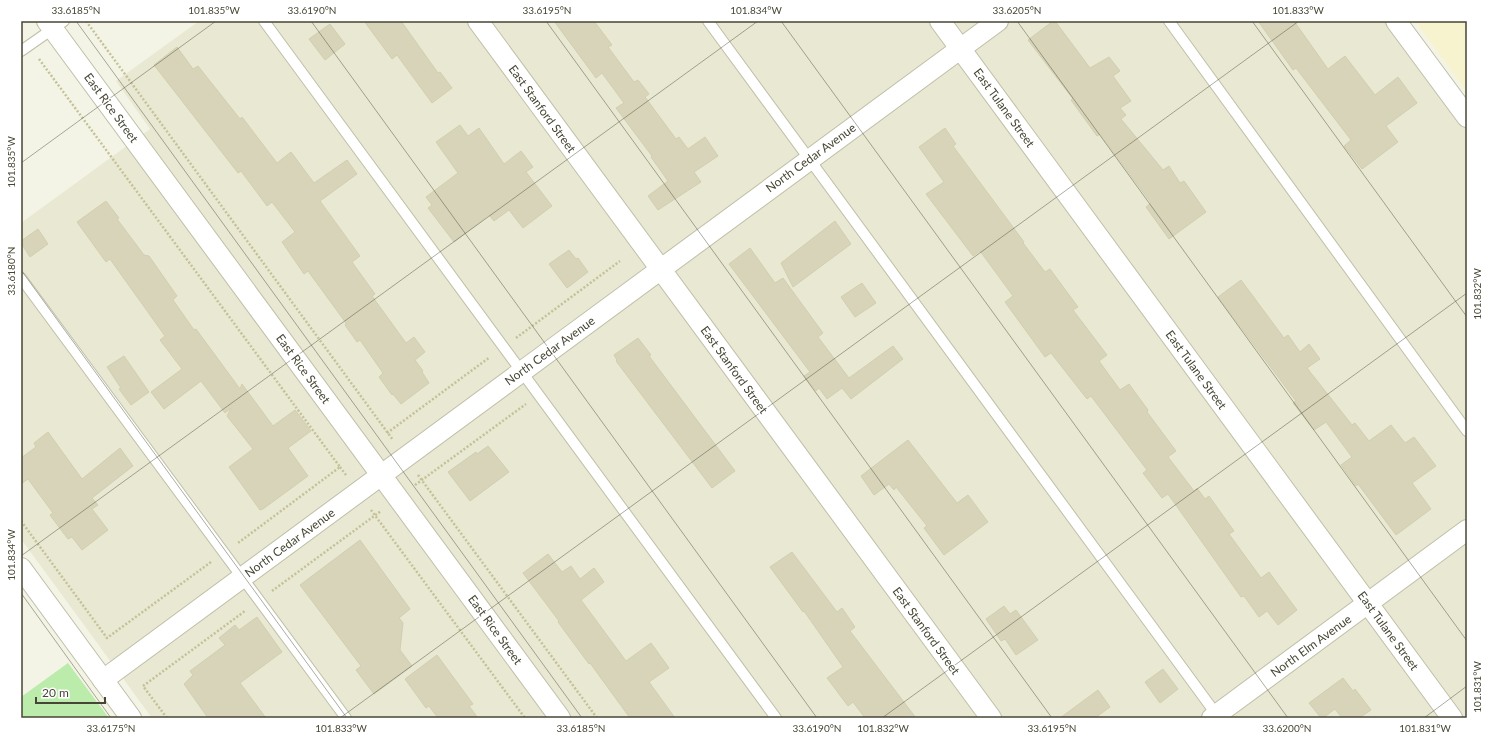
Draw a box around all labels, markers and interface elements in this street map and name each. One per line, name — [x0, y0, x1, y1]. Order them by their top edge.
text: 33.6185°N — [52, 4, 100, 16]
text: 101.835°W — [188, 4, 240, 16]
text: 33.6190°N — [288, 4, 336, 16]
text: 33.6195°N — [523, 4, 571, 16]
text: 101.834°W — [730, 4, 782, 16]
text: 33.6205°N — [993, 4, 1041, 16]
text: 101.833°W — [1272, 4, 1324, 16]
street label: East Stanford Street — [506, 62, 580, 156]
street label: East Tulane Street — [971, 65, 1039, 151]
street label: East Rice Street — [81, 70, 142, 146]
street label: North Cedar Avenue — [763, 120, 859, 195]
text: 101.835°W — [5, 136, 17, 188]
text: 33.6180°N — [5, 247, 17, 295]
text: 101.832°W — [1471, 268, 1483, 320]
street label: North Cedar Avenue — [502, 313, 598, 388]
street label: East Stanford Street — [698, 323, 772, 417]
street label: East Tulane Street — [1163, 327, 1231, 413]
street label: East Rice Street — [273, 331, 334, 407]
street label: North Cedar Avenue — [242, 505, 338, 580]
text: 101.834°W — [5, 529, 17, 581]
street label: East Stanford Street — [890, 584, 964, 678]
street label: East Tulane Street — [1355, 588, 1423, 674]
street label: East Rice Street — [465, 592, 526, 668]
street label: North Elm Avenue — [1267, 611, 1354, 680]
text: 101.831°W — [1471, 661, 1483, 713]
scale bar — [36, 679, 105, 705]
text: 20 m — [42, 685, 69, 700]
text: 33.6175°N — [87, 722, 135, 734]
text: 101.833°W — [315, 722, 367, 734]
text: 33.6185°N — [557, 722, 605, 734]
text: 33.6190°N — [793, 722, 841, 734]
text: 101.832°W — [857, 722, 909, 734]
text: 33.6195°N — [1028, 722, 1076, 734]
text: 33.6200°N — [1263, 722, 1311, 734]
text: 101.831°W — [1399, 722, 1451, 734]

